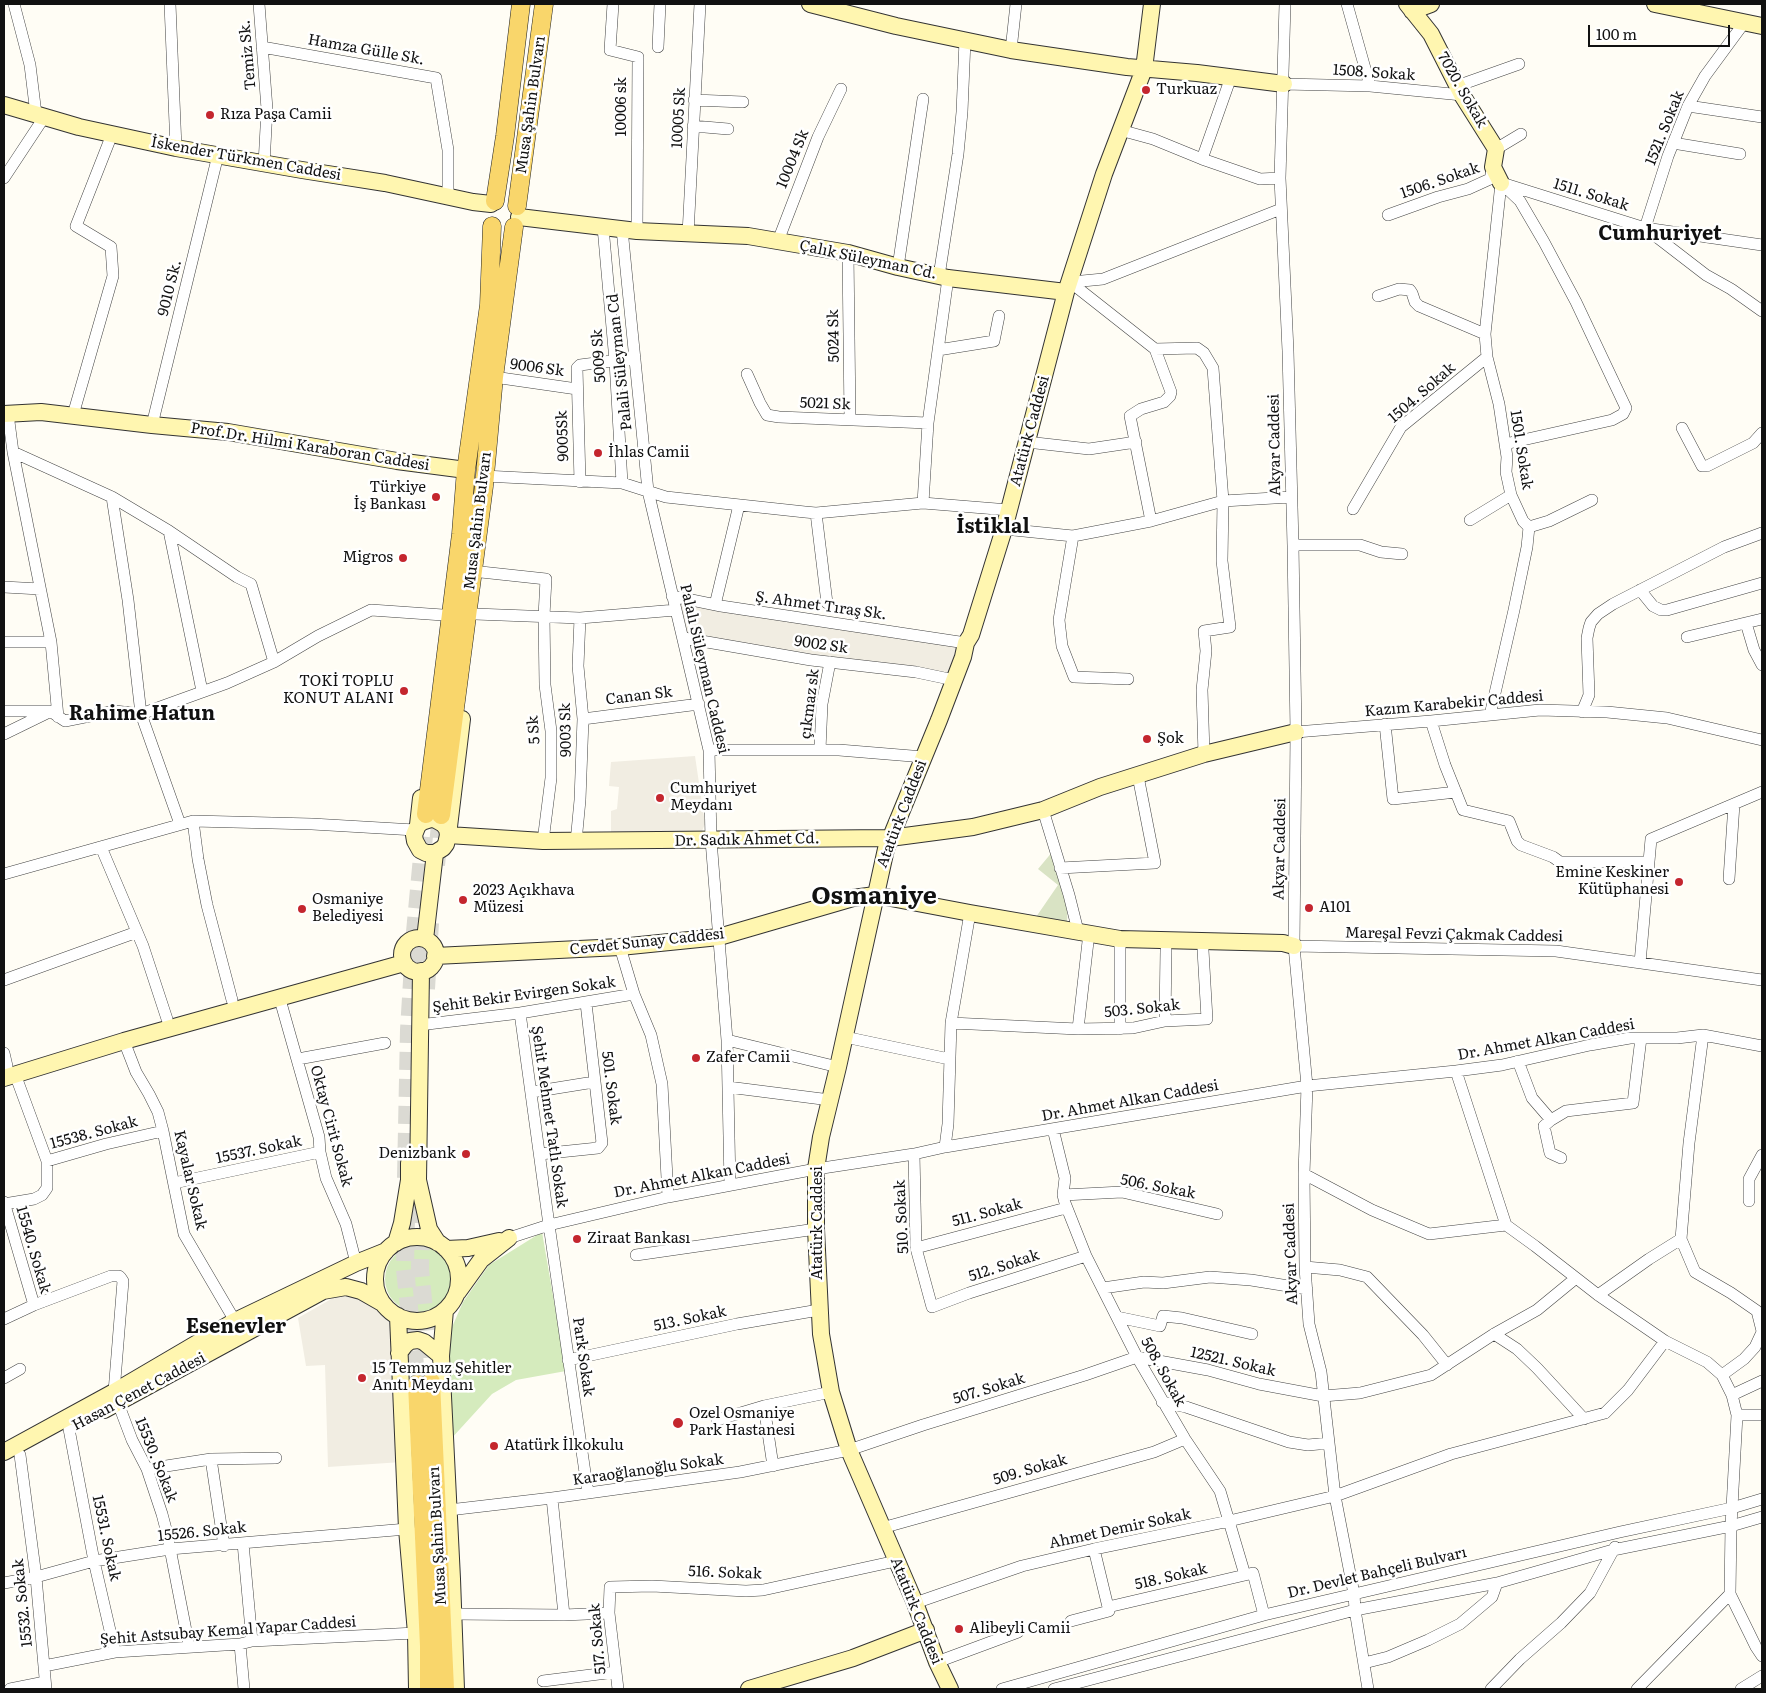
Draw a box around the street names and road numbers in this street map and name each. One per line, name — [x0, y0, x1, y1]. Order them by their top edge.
street label: Temiz Sk. — [236, 19, 260, 91]
street label: Hamza Gülle Sk. — [306, 31, 426, 69]
street label: Musa Şahin Bulvarı — [512, 35, 550, 175]
street label: 7020. Sokak — [1433, 49, 1491, 131]
street label: 1508. Sokak — [1332, 61, 1416, 85]
street label: 10006 sk — [613, 77, 631, 137]
street label: 10005 Sk — [668, 87, 690, 149]
street label: 1521. Sokak — [1642, 88, 1688, 168]
street label: 10004 Sk — [773, 127, 813, 191]
street label: İskender Türkmen Caddesi — [149, 133, 343, 185]
street label: 1506. Sokak — [1398, 159, 1482, 203]
street label: 1511. Sokak — [1551, 175, 1631, 215]
street label: Çalık Süleyman Cd. — [798, 237, 938, 283]
street label: 9010 Sk. — [154, 258, 186, 318]
street label: Palali Süleyman Cd — [604, 293, 636, 431]
street label: 5024 Sk — [825, 309, 843, 363]
street label: 5009 Sk — [588, 328, 610, 384]
street label: 9006 Sk — [509, 355, 565, 381]
street label: 1504. Sokak — [1385, 359, 1459, 427]
street label: Atatürk Caddesi — [1007, 374, 1053, 488]
street label: 5021 Sk — [799, 394, 851, 414]
street label: Akyar Caddesi — [1265, 394, 1285, 496]
street label: 1501. Sokak — [1506, 409, 1536, 491]
street label: 9005Sk — [553, 410, 573, 462]
street label: Prof.Dr. Hilmi Karaboran Caddesi — [189, 419, 431, 475]
street label: Musa Şahin Bulvarı — [461, 451, 495, 591]
street label: Palalı Süleyman Caddesi — [676, 582, 732, 756]
street label: Ş. Ahmet Tıraş Sk. — [754, 588, 888, 624]
street label: 9002 Sk — [793, 632, 849, 658]
street label: çıkmaz sk — [797, 668, 823, 740]
street label: Canan Sk — [605, 683, 673, 709]
street label: Kazım Karabekir Caddesi — [1364, 687, 1544, 721]
street label: 9003 Sk — [557, 703, 575, 757]
street label: 5 Sk — [524, 715, 544, 745]
street label: Atatürk Caddesi — [873, 758, 931, 870]
street label: Akyar Caddesi — [1270, 798, 1290, 900]
street label: Dr. Sadık Ahmet Cd. — [674, 830, 820, 850]
street label: Mareşal Fevzi Çakmak Caddesi — [1345, 924, 1563, 946]
street label: Cevdet Sunay Caddesi — [569, 925, 725, 959]
street label: Şehit Bekir Evirgen Sokak — [431, 973, 617, 1017]
street label: 503. Sokak — [1103, 996, 1181, 1022]
street label: Dr. Ahmet Alkan Caddesi — [1456, 1016, 1636, 1064]
street label: Şehit Mehmet Tatlı Sokak — [527, 1025, 571, 1209]
street label: 501. Sokak — [598, 1050, 624, 1126]
street label: Oktay Cirit Sokak — [306, 1063, 356, 1189]
street label: Dr. Ahmet Alkan Caddesi — [1040, 1077, 1220, 1125]
street label: 15538. Sokak — [48, 1113, 140, 1153]
street label: Kayalar Sokak — [170, 1128, 210, 1232]
street label: 15537. Sokak — [215, 1132, 303, 1168]
street label: Dr. Ahmet Alkan Caddesi — [612, 1150, 792, 1202]
street label: Atatürk Caddesi — [809, 1166, 827, 1280]
street label: 506. Sokak — [1119, 1171, 1197, 1203]
street label: 510. Sokak — [891, 1179, 913, 1255]
street label: 511. Sokak — [950, 1195, 1024, 1231]
street label: Akyar Caddesi — [1280, 1203, 1302, 1305]
street label: 15540. Sokak — [12, 1204, 54, 1296]
street label: 512. Sokak — [966, 1246, 1042, 1286]
street label: 513. Sokak — [652, 1303, 728, 1335]
street label: Park Sokak — [569, 1316, 597, 1398]
street label: 508. Sokak — [1137, 1334, 1189, 1410]
street label: 12521. Sokak — [1189, 1343, 1277, 1381]
street label: Hasan Çenet Caddesi — [69, 1349, 209, 1435]
street label: 507. Sokak — [951, 1370, 1027, 1408]
street label: 15530. Sokak — [131, 1415, 181, 1505]
street label: Karaoğlanoğlu Sokak — [571, 1451, 725, 1489]
street label: 509. Sokak — [991, 1451, 1069, 1489]
street label: Musa Şahin Bulvarı — [425, 1466, 451, 1606]
street label: 15531. Sokak — [88, 1493, 124, 1583]
street label: Ahmet Demir Sokak — [1047, 1505, 1193, 1553]
street label: 15526. Sokak — [157, 1518, 247, 1546]
street label: Dr. Devlet Bahçeli Bulvarı — [1286, 1544, 1468, 1602]
street label: Atatürk Caddesi — [886, 1555, 946, 1667]
street label: 15532. Sokak — [9, 1558, 37, 1648]
street label: 518. Sokak — [1133, 1560, 1209, 1594]
street label: 516. Sokak — [688, 1563, 762, 1583]
street label: 517. Sokak — [586, 1603, 610, 1675]
street label: Şehit Astsubay Kemal Yapar Caddesi — [99, 1613, 357, 1649]

